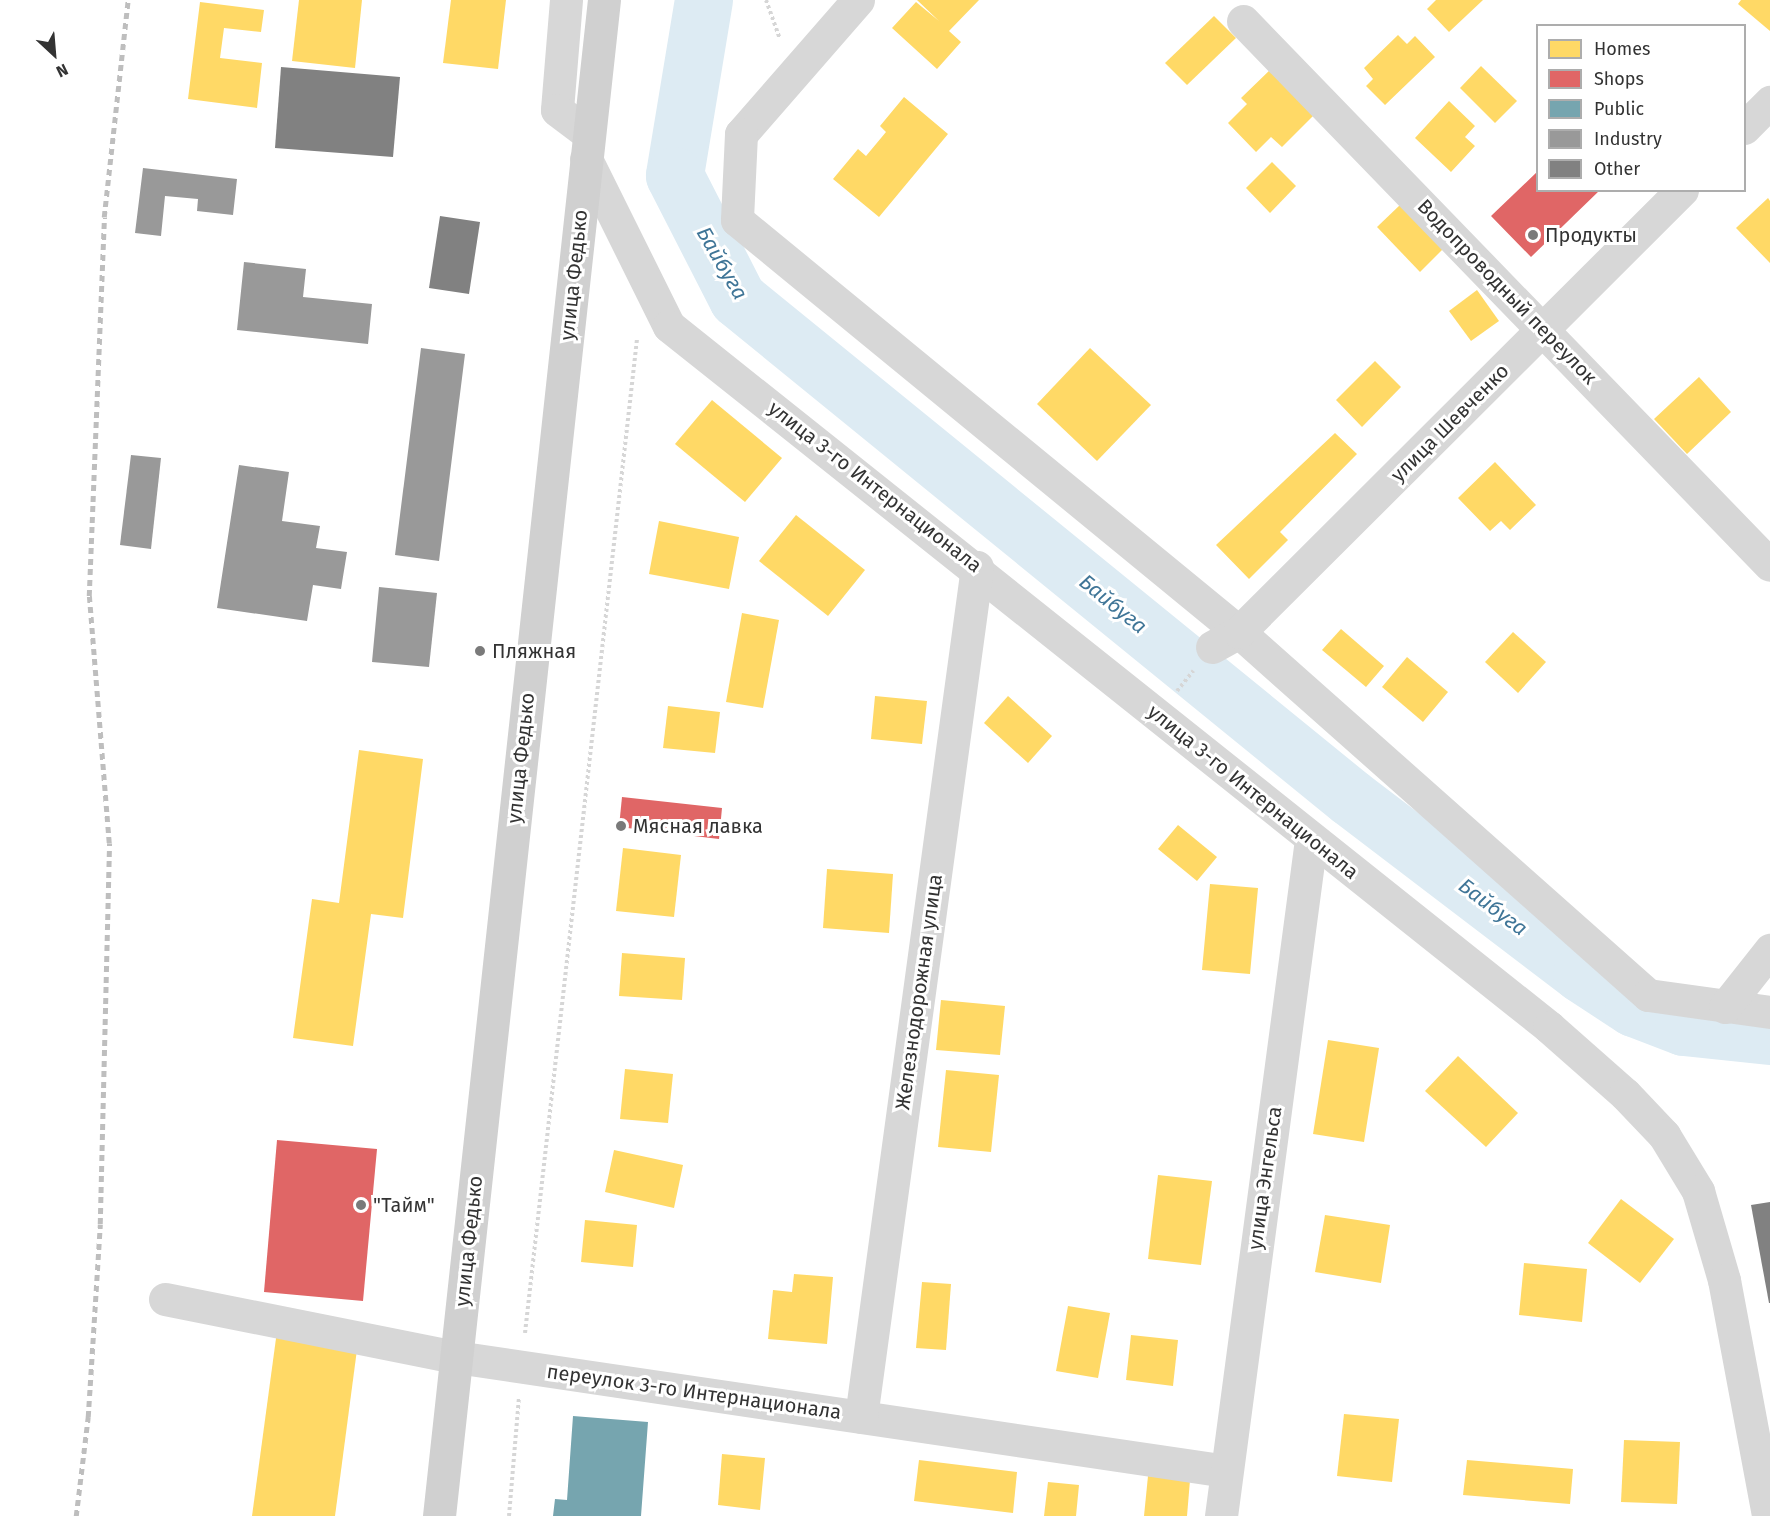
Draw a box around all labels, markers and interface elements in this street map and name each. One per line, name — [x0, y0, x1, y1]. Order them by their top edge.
north arrow — [24, 24, 84, 84]
legend — [1536, 24, 1746, 192]
text: Homes — [1594, 38, 1650, 60]
text: N — [53, 60, 71, 81]
text: Shops — [1594, 68, 1644, 90]
text: Public — [1594, 98, 1644, 120]
text: Industry — [1594, 128, 1662, 150]
text: Other — [1594, 158, 1640, 180]
street label: Водопроводный переулок — [1412, 194, 1602, 390]
street label: улица Федько — [555, 208, 593, 342]
water label: Байбуга — [691, 222, 753, 304]
place label: Продукты — [1545, 223, 1637, 247]
marker: Продукты — [1526, 228, 1540, 242]
street label: улица Шевченко — [1386, 359, 1514, 487]
street label: улица 3-го Интернационала — [764, 396, 986, 578]
water label: Байбуга — [1074, 569, 1152, 639]
place label: Пляжная — [492, 639, 576, 663]
marker: Пляжная — [473, 644, 487, 658]
street label: улица Федько — [502, 691, 540, 825]
street label: улица 3-го Интернационала — [1143, 700, 1363, 884]
place label: Мясная лавка — [633, 814, 763, 838]
marker: Мясная лавка — [614, 819, 628, 833]
street label: Железнодорожная улица — [891, 873, 947, 1111]
water label: Байбуга — [1454, 873, 1532, 941]
street label: улица Энгельса — [1243, 1105, 1287, 1251]
street label: улица Федько — [450, 1174, 488, 1308]
place label: "Тайм" — [373, 1193, 435, 1217]
marker: "Тайм" — [354, 1198, 368, 1212]
street label: переулок 3-го Интернационала — [545, 1359, 843, 1425]

